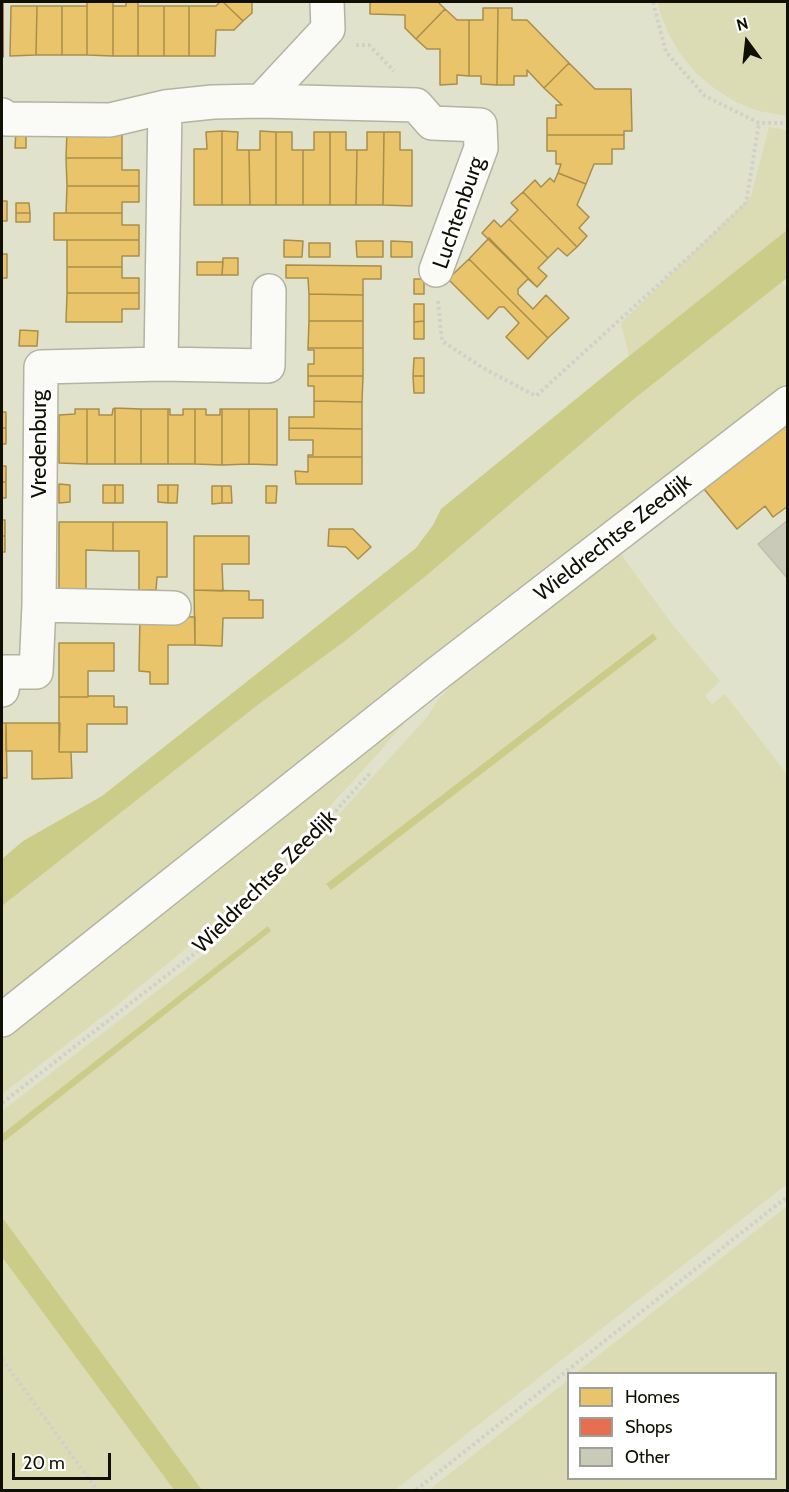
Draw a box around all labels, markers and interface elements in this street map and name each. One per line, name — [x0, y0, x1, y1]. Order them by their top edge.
north arrow — [717, 12, 777, 72]
text: N — [734, 13, 750, 35]
street label: Luchtenburg — [428, 154, 490, 272]
street label: Vredenburg — [27, 390, 53, 498]
street label: Wieldrechtse Zeedijk — [529, 469, 697, 607]
street label: Wieldrechtse Zeedijk — [188, 805, 342, 959]
legend — [567, 1372, 777, 1480]
text: Homes — [625, 1386, 680, 1408]
text: Shops — [625, 1416, 673, 1438]
scale bar — [15, 1441, 114, 1479]
text: Other — [625, 1446, 670, 1468]
text: 20 m — [23, 1452, 65, 1474]

